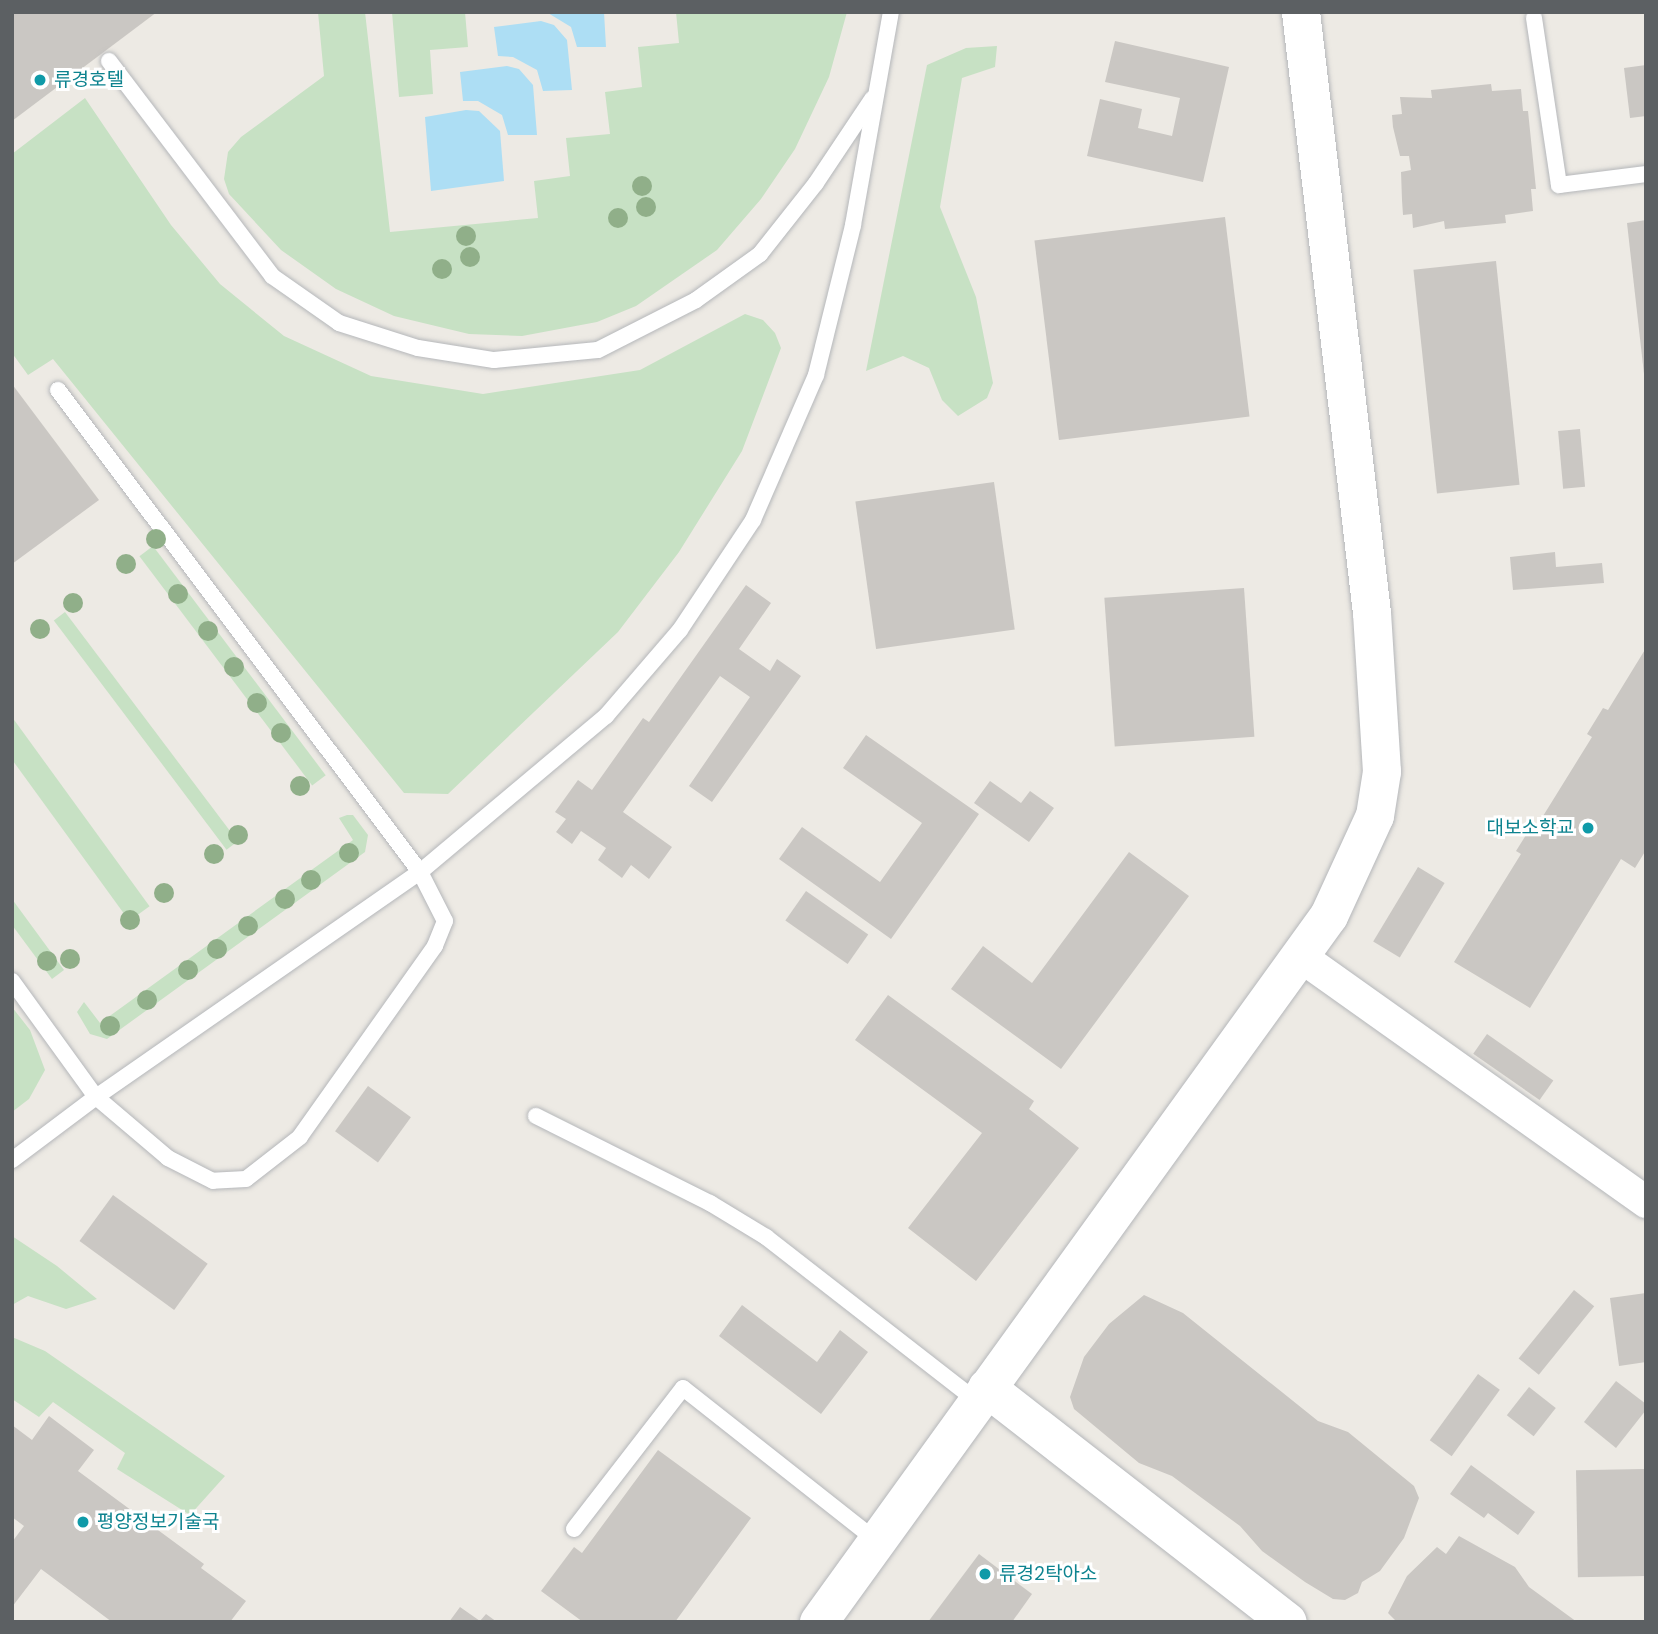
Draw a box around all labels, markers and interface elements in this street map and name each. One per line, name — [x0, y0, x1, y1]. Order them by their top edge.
place label: 류경호텔 — [54, 69, 124, 91]
marker: 류경호텔 — [32, 72, 48, 88]
place label: 대보소학교 — [1487, 817, 1574, 839]
marker: 대보소학교 — [1580, 820, 1596, 836]
place label: 평양정보기술국 — [97, 1511, 219, 1533]
marker: 평양정보기술국 — [75, 1514, 91, 1530]
place label: 류경2탁아소 — [999, 1563, 1097, 1585]
marker: 류경2탁아소 — [977, 1566, 993, 1582]

